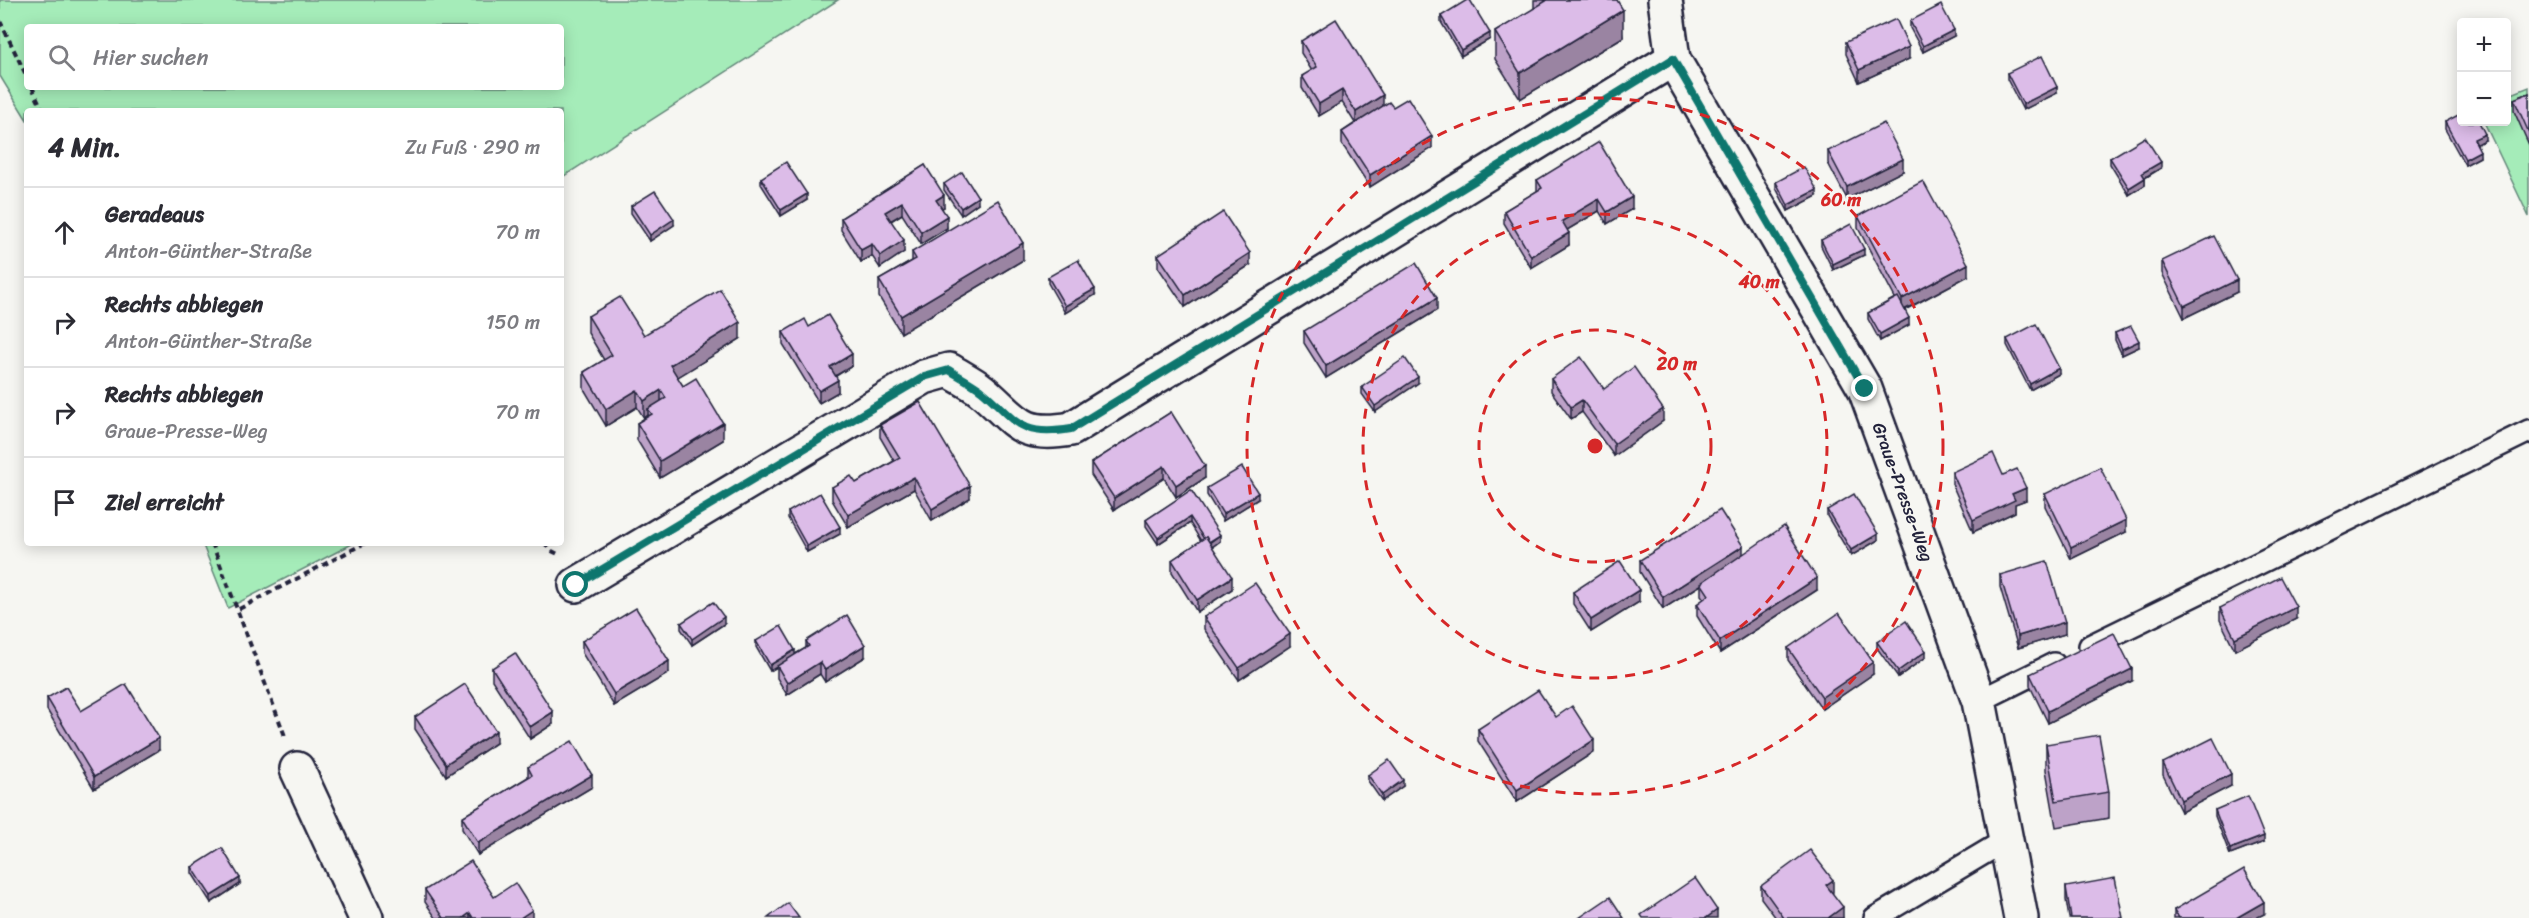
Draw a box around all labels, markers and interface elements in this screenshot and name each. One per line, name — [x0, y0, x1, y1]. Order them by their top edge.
map controls — [2457, 18, 2511, 126]
button: + — [2457, 18, 2511, 72]
search box — [24, 24, 564, 90]
text: Hier suchen — [93, 38, 208, 77]
icon: search — [45, 41, 78, 74]
button: − — [2457, 72, 2511, 126]
text: 4 Min. — [48, 124, 121, 170]
text: Zu Fuß · 290 m — [405, 130, 540, 165]
text: 60 m — [1820, 184, 1861, 216]
text: Geradeaus — [105, 195, 204, 234]
text: 70 m — [495, 215, 540, 250]
icon: ahead — [48, 216, 81, 249]
text: Anton-Günther-Straße — [105, 234, 312, 269]
text: 40 m — [1737, 266, 1780, 298]
text: Rechts abbiegen — [105, 285, 263, 324]
text: 150 m — [486, 305, 540, 340]
icon: right — [48, 306, 81, 339]
text: Anton-Günther-Straße — [105, 324, 312, 359]
text: 20 m — [1656, 348, 1697, 380]
text: Rechts abbiegen — [105, 375, 263, 414]
route end — [1851, 375, 1877, 401]
text: 70 m — [495, 395, 540, 430]
icon: right — [48, 396, 81, 429]
text: Graue-Presse-Weg — [105, 414, 268, 449]
street label: Graue-Presse-Weg — [1863, 418, 1943, 566]
centre of rings — [1585, 436, 1605, 456]
text: Ziel erreicht — [105, 483, 224, 522]
icon: arrive — [48, 486, 81, 519]
route start — [562, 571, 588, 597]

